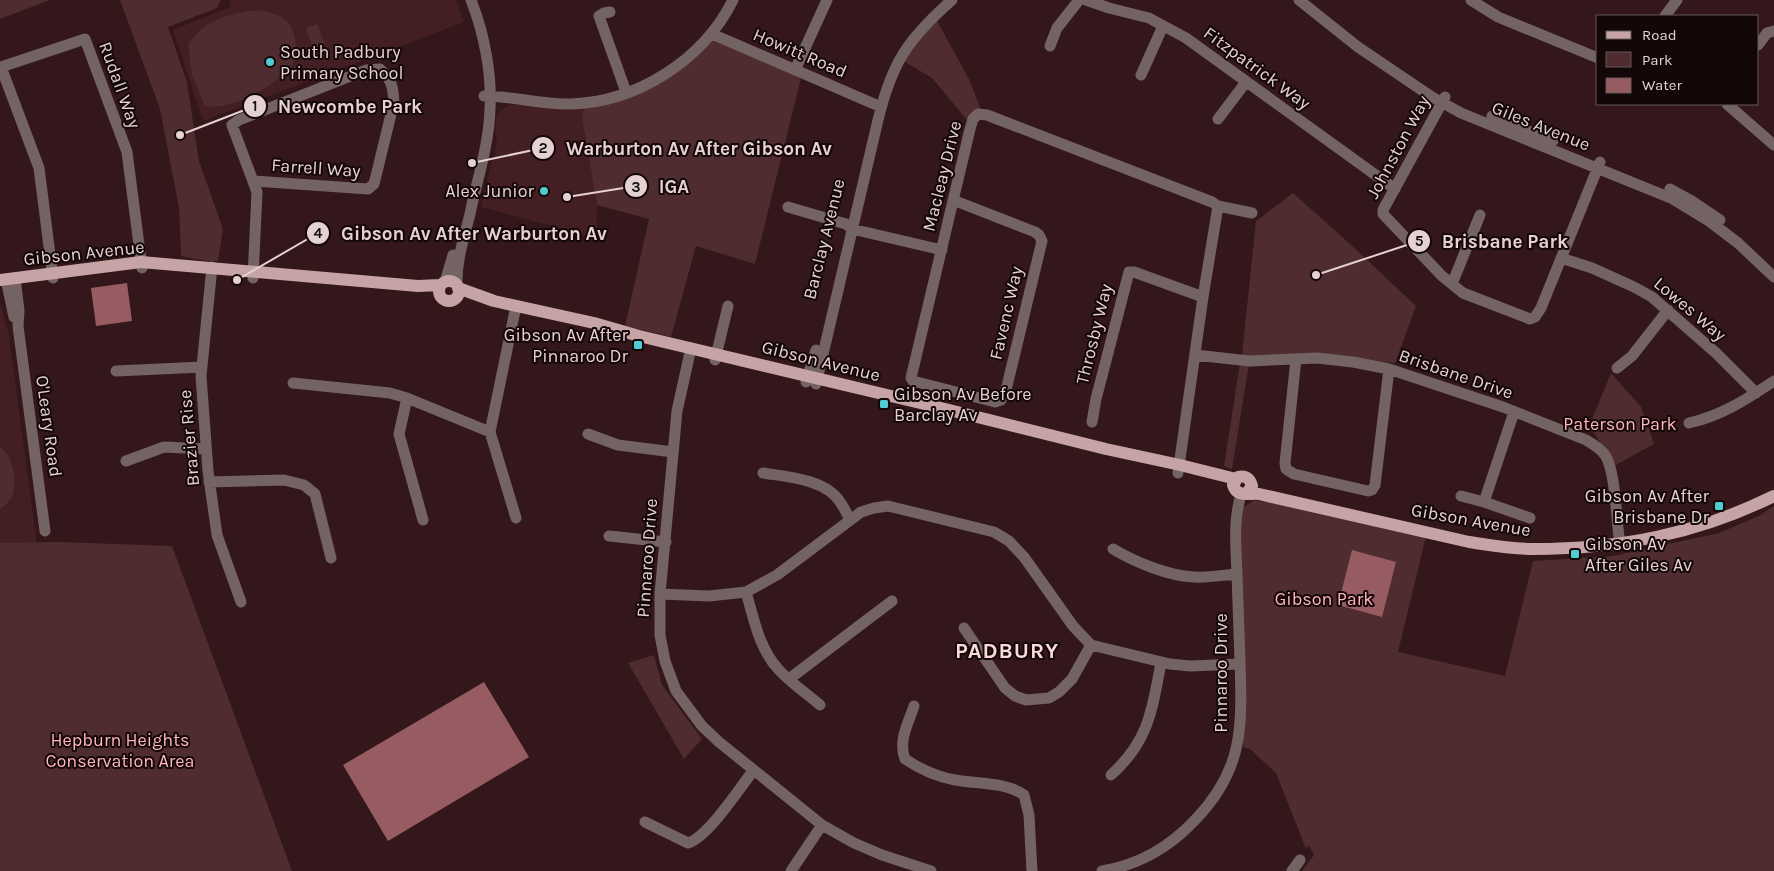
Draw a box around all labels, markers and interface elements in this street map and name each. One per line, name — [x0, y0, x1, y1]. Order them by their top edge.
legend — [1596, 15, 1759, 105]
street label: Fitzpatrick Way — [1199, 22, 1315, 114]
street label: Howitt Road — [750, 23, 850, 83]
text: Road — [1642, 26, 1677, 44]
street label: Rudall Way — [94, 39, 146, 132]
place label: South Padbury Primary School — [280, 41, 404, 84]
text: Park — [1642, 51, 1672, 69]
marker: South Padbury Primary School — [264, 56, 276, 68]
text: Water — [1642, 76, 1683, 94]
callout: Newcombe Park — [243, 89, 432, 123]
street label: Johnston Way — [1362, 91, 1435, 202]
text: Newcombe Park — [278, 96, 422, 118]
street label: Giles Avenue — [1489, 96, 1593, 156]
text: 1 — [252, 97, 258, 115]
street label: Macleay Drive — [918, 118, 966, 234]
callout: Warburton Av After Gibson Av — [531, 131, 842, 165]
text: Warburton Av After Gibson Av — [566, 138, 832, 160]
text: 2 — [538, 139, 548, 157]
street label: Farrell Way — [271, 154, 362, 182]
callout: IGA — [624, 169, 699, 203]
text: IGA — [659, 176, 689, 198]
street label: Barclay Avenue — [798, 176, 850, 302]
text: 3 — [631, 178, 641, 196]
place label: Alex Junior — [445, 180, 534, 202]
marker: Alex Junior — [538, 185, 550, 197]
callout: Gibson Av After Warburton Av — [306, 216, 617, 250]
text: Gibson Av After Warburton Av — [341, 223, 607, 245]
text: 4 — [314, 224, 323, 242]
callout: Brisbane Park — [1407, 224, 1578, 258]
text: Brisbane Park — [1442, 231, 1568, 253]
text: 5 — [1415, 232, 1424, 250]
street label: Gibson Avenue — [23, 236, 145, 270]
street label: Favenc Way — [985, 263, 1028, 362]
street label: Lowes Way — [1649, 272, 1731, 346]
street label: Throsby Way — [1071, 281, 1117, 387]
place label: Gibson Av After Pinnaroo Dr — [504, 324, 628, 367]
street label: Gibson Avenue — [759, 336, 883, 386]
marker: Gibson Av After Pinnaroo Dr — [632, 339, 644, 351]
street label: Brisbane Drive — [1396, 344, 1516, 404]
street label: O'Leary Road — [31, 374, 67, 478]
place label: Gibson Av Before Barclay Av — [894, 383, 1032, 426]
street label: Brazier Rise — [174, 389, 204, 487]
marker: Gibson Av Before Barclay Av — [878, 398, 890, 410]
park label: Paterson Park — [1563, 413, 1677, 435]
place label: Gibson Av After Brisbane Dr — [1585, 485, 1709, 528]
street label: Pinnaroo Drive — [632, 498, 662, 618]
street label: Gibson Avenue — [1409, 499, 1533, 541]
marker: Gibson Av After Brisbane Dr — [1713, 500, 1725, 512]
place label: Gibson Av After Giles Av — [1585, 533, 1692, 576]
marker: Gibson Av After Giles Av — [1569, 548, 1581, 560]
park label: Gibson Park — [1275, 588, 1373, 610]
street label: Pinnaroo Drive — [1210, 613, 1232, 733]
district label: PADBURY — [955, 638, 1059, 664]
park label: Hepburn Heights Conservation Area — [45, 729, 195, 772]

